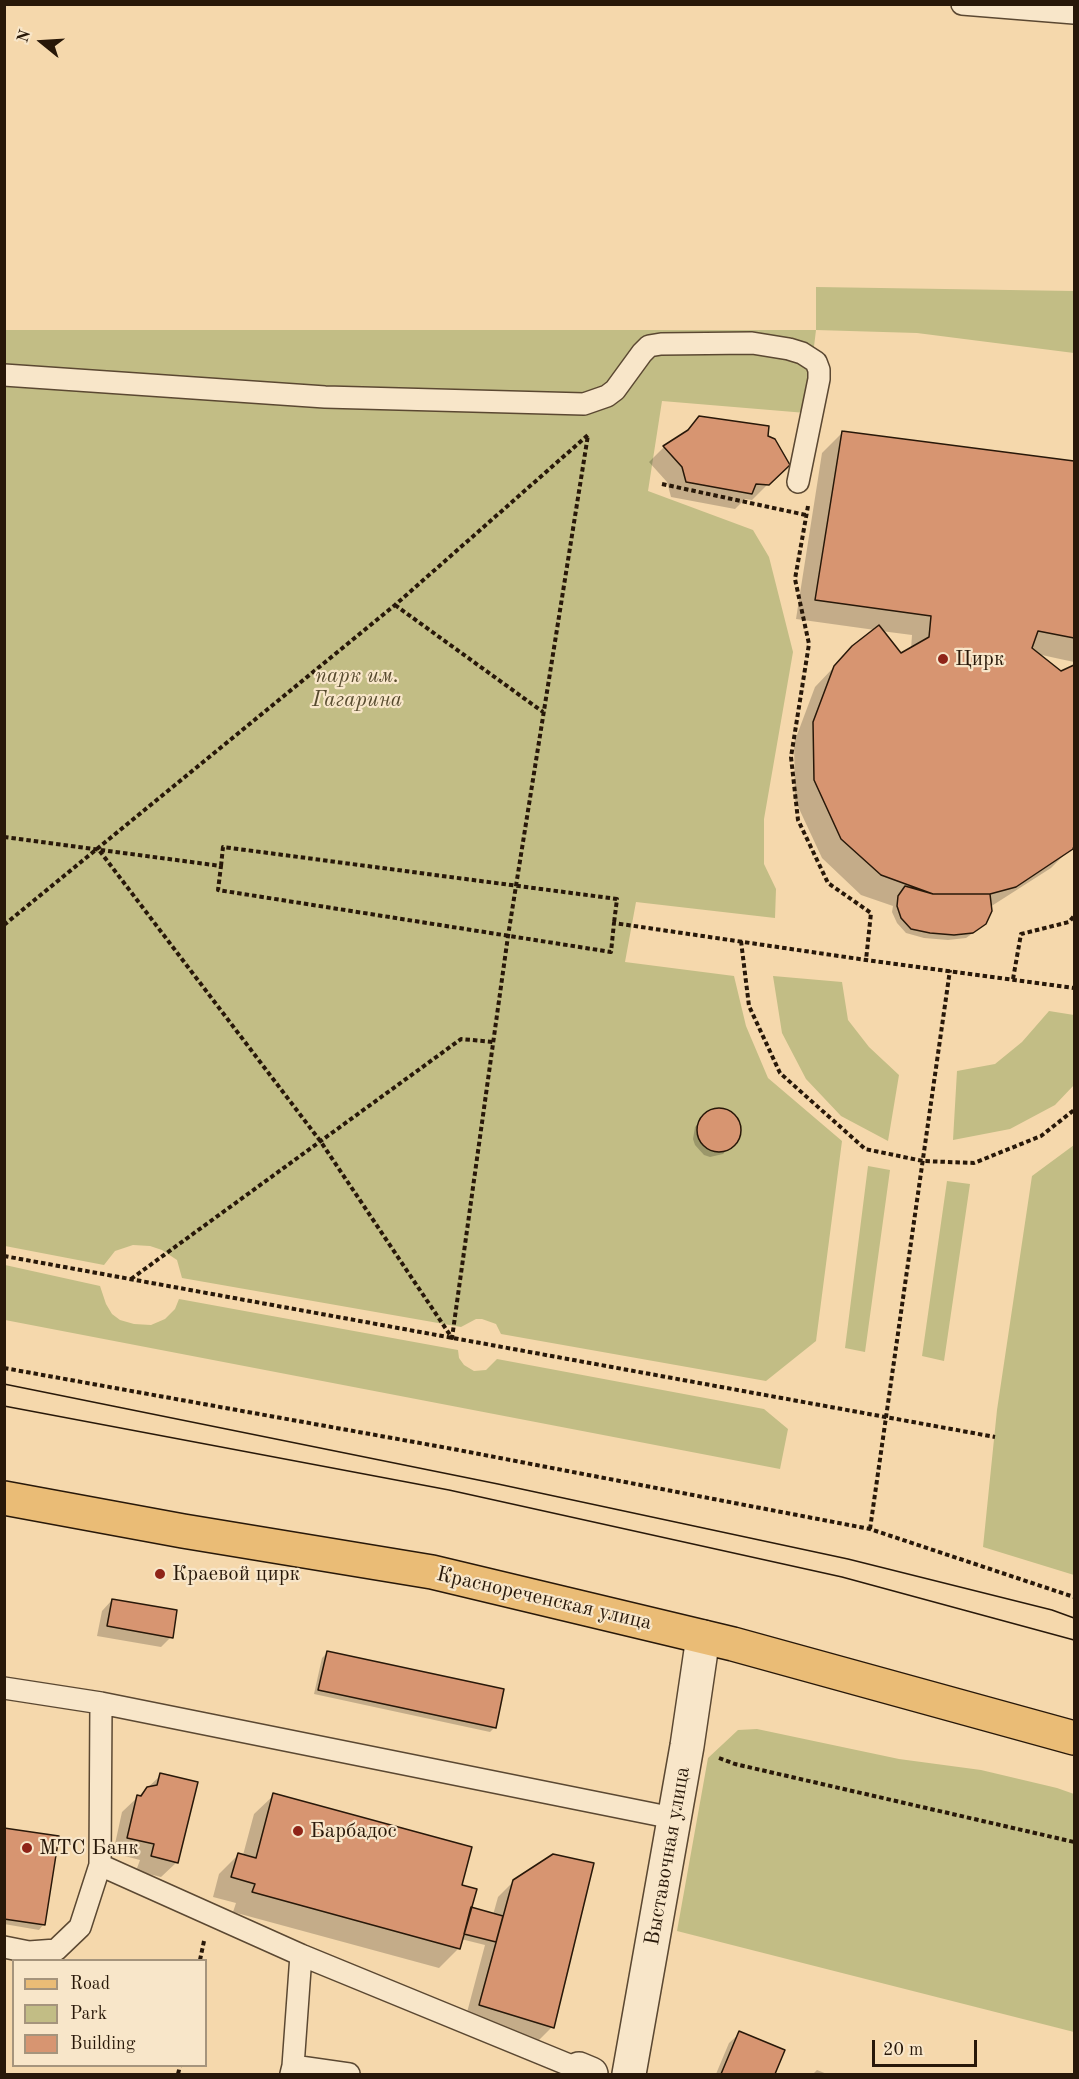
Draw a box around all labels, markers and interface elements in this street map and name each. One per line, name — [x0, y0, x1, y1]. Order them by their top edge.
north arrow — [12, 12, 72, 72]
text: N — [15, 28, 34, 45]
place label: Цирк — [955, 646, 1005, 672]
marker: Цирк — [936, 652, 950, 666]
park label: парк им. Гагарина — [312, 663, 402, 713]
place label: Краевой цирк — [172, 1561, 300, 1587]
street label: Краснореченская улица — [434, 1562, 654, 1636]
marker: Краевой цирк — [153, 1567, 167, 1581]
street label: Выставочная улица — [640, 1765, 696, 1947]
place label: Барбадос — [310, 1818, 397, 1844]
marker: Барбадос — [291, 1824, 305, 1838]
place label: МТС Банк — [39, 1835, 139, 1861]
marker: МТС Банк — [20, 1841, 34, 1855]
legend — [12, 1959, 207, 2067]
text: Road — [70, 1975, 110, 1993]
text: Park — [70, 2005, 107, 2023]
scale bar — [875, 2028, 980, 2066]
text: Building — [70, 2035, 135, 2053]
text: 20 m — [883, 2041, 923, 2059]

